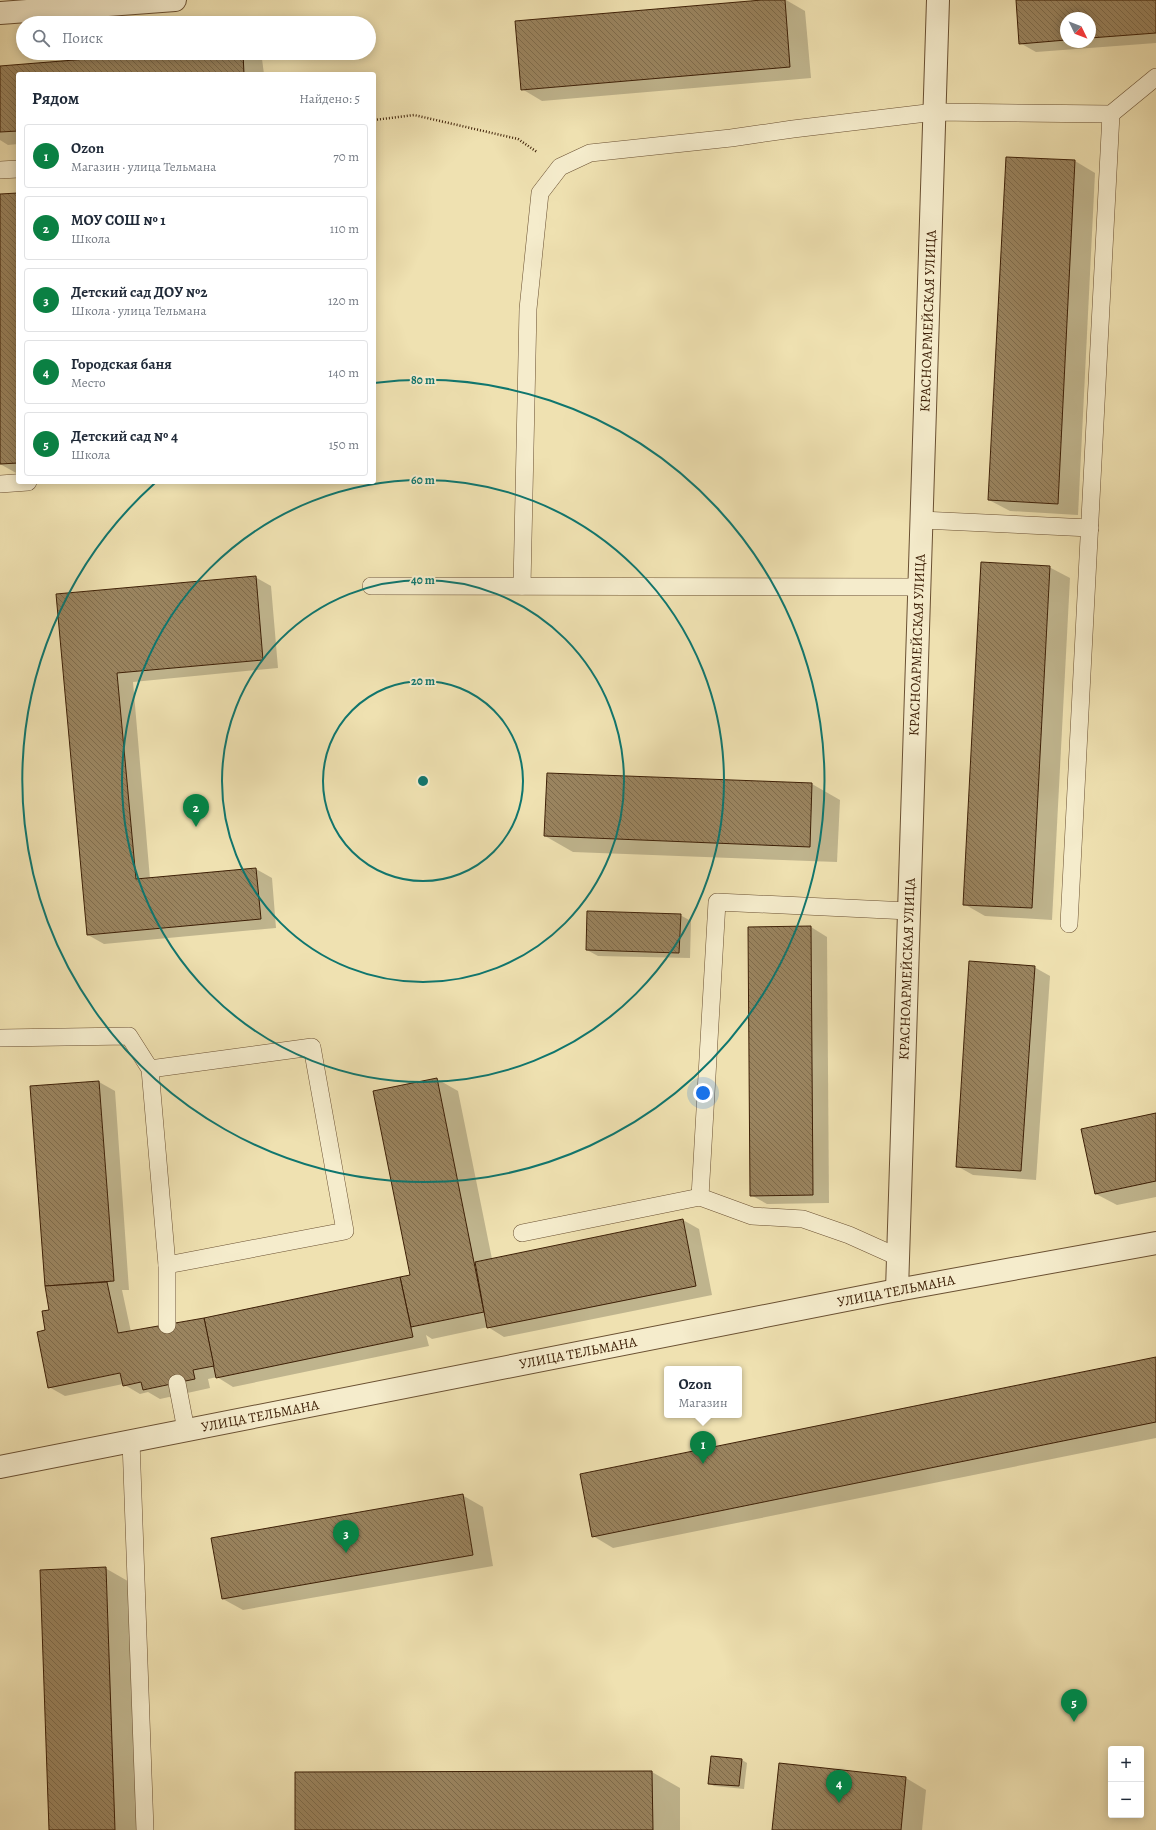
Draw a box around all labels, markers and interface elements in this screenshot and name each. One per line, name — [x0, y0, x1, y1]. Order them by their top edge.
north arrow — [1060, 12, 1096, 48]
search box — [16, 16, 376, 60]
icon: search — [30, 27, 52, 49]
text: Поиск — [62, 28, 103, 48]
text: Рядом — [32, 87, 79, 110]
text: Найдено: 5 — [299, 90, 360, 107]
text: Ozon — [71, 138, 104, 158]
text: 1 — [44, 148, 48, 165]
text: 70 m — [333, 148, 359, 165]
text: Магазин · улица Тельмана — [71, 158, 216, 175]
text: МОУ СОШ № 1 — [71, 210, 166, 230]
text: 2 — [43, 220, 49, 237]
text: 110 m — [330, 220, 359, 237]
street label: КРАСНОАРМЕЙСКАЯ УЛИЦА — [915, 229, 941, 412]
text: Школа — [71, 230, 110, 247]
text: Детский сад ДОУ №2 — [71, 282, 208, 302]
text: 3 — [43, 292, 49, 309]
text: 120 m — [328, 292, 359, 309]
text: Школа · улица Тельмана — [71, 302, 206, 319]
text: Городская баня — [71, 354, 172, 374]
text: 4 — [43, 364, 49, 381]
text: 140 m — [328, 364, 359, 381]
text: 80 m — [411, 372, 435, 388]
text: Место — [71, 374, 106, 391]
text: Детский сад № 4 — [71, 426, 178, 446]
text: 5 — [43, 436, 49, 453]
text: 150 m — [329, 436, 359, 453]
text: Школа — [71, 446, 110, 463]
text: 60 m — [411, 472, 435, 488]
street label: КРАСНОАРМЕЙСКАЯ УЛИЦА — [904, 553, 930, 736]
text: 40 m — [411, 572, 435, 588]
text: 20 m — [411, 673, 435, 689]
centre of rings — [416, 774, 430, 788]
pin: 2 — [183, 794, 209, 827]
street label: КРАСНОАРМЕЙСКАЯ УЛИЦА — [894, 877, 920, 1060]
your location — [693, 1083, 713, 1103]
street label: УЛИЦА ТЕЛЬМАНА — [836, 1270, 957, 1312]
street label: УЛИЦА ТЕЛЬМАНА — [518, 1332, 639, 1374]
popup — [664, 1366, 742, 1418]
text: Ozon — [678, 1374, 712, 1394]
text: Магазин — [678, 1394, 728, 1411]
street label: УЛИЦА ТЕЛЬМАНА — [200, 1395, 321, 1437]
pin: 1 — [690, 1431, 716, 1464]
pin: 3 — [333, 1520, 359, 1553]
pin: 5 — [1061, 1689, 1087, 1722]
map controls — [1108, 1746, 1144, 1818]
button: + — [1108, 1746, 1144, 1782]
pin: 4 — [826, 1770, 852, 1803]
button: − — [1108, 1782, 1144, 1818]

